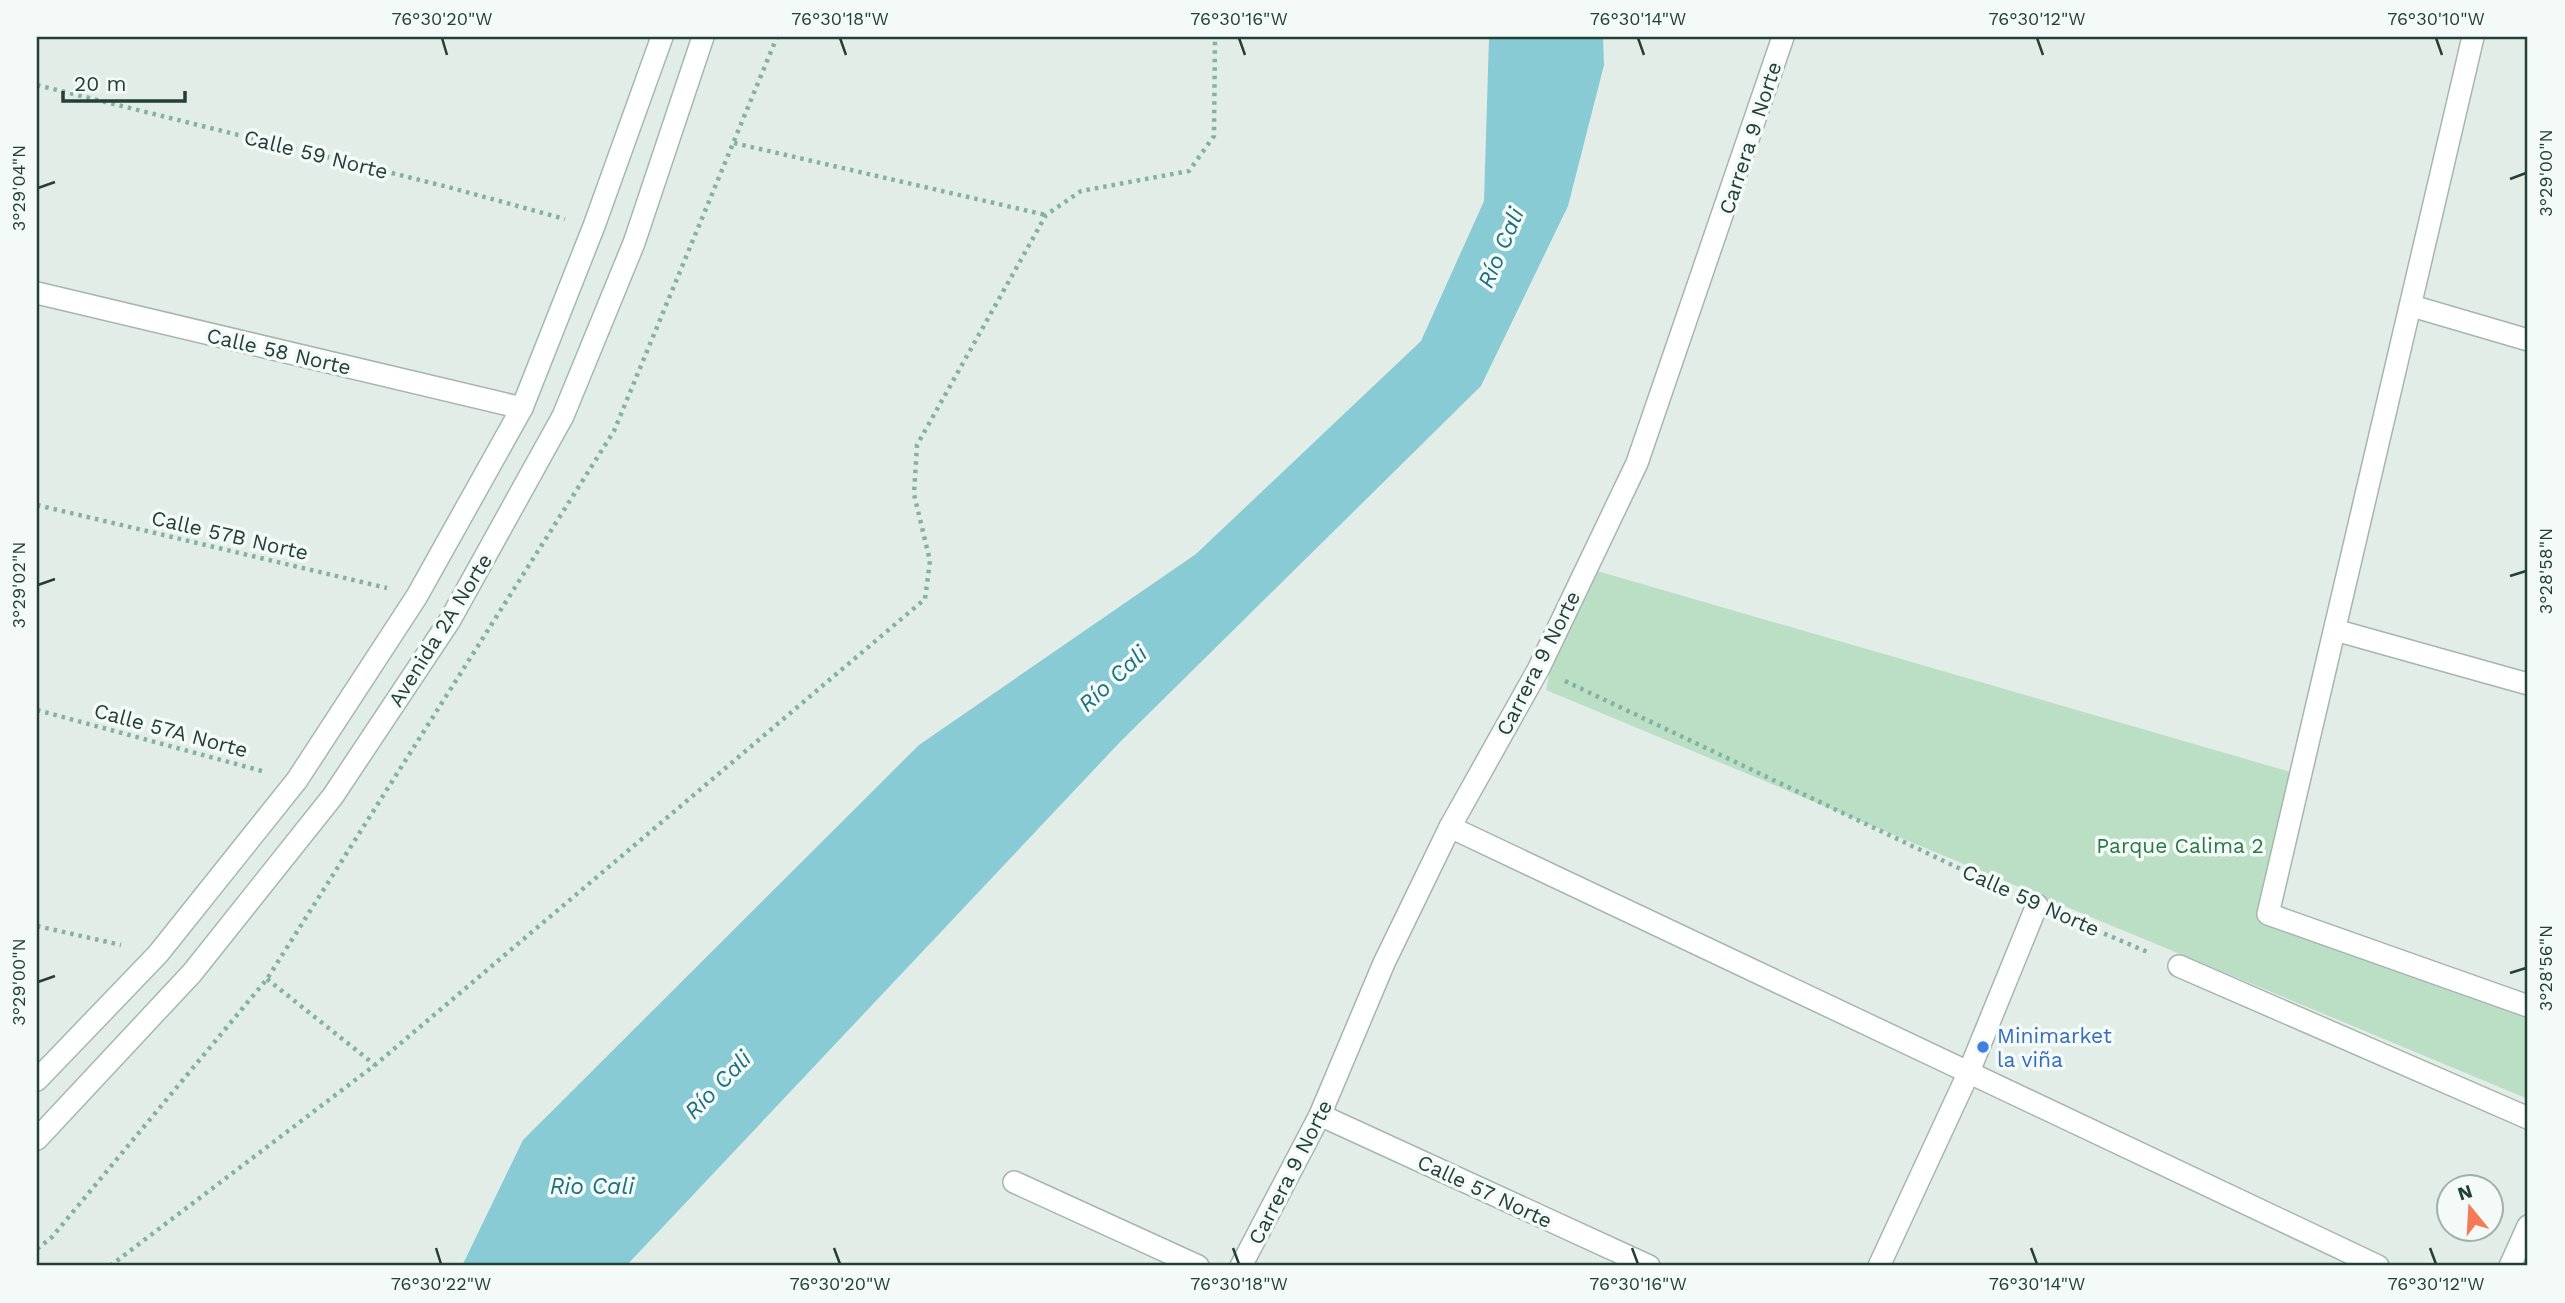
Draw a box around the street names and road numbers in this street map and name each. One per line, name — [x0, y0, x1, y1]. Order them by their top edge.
street label: Carrera 9 Norte — [1714, 59, 1786, 217]
street label: Calle 59 Norte — [241, 124, 391, 184]
street label: Calle 58 Norte — [204, 322, 354, 380]
street label: Calle 57B Norte — [149, 505, 311, 565]
street label: Avenida 2A Norte — [383, 549, 497, 711]
street label: Carrera 9 Norte — [1491, 587, 1585, 739]
street label: Calle 57A Norte — [91, 697, 251, 763]
street label: Calle 59 Norte — [1959, 859, 2103, 941]
street label: Carrera 9 Norte — [1243, 1096, 1337, 1248]
street label: Calle 57 Norte — [1414, 1149, 1556, 1233]

